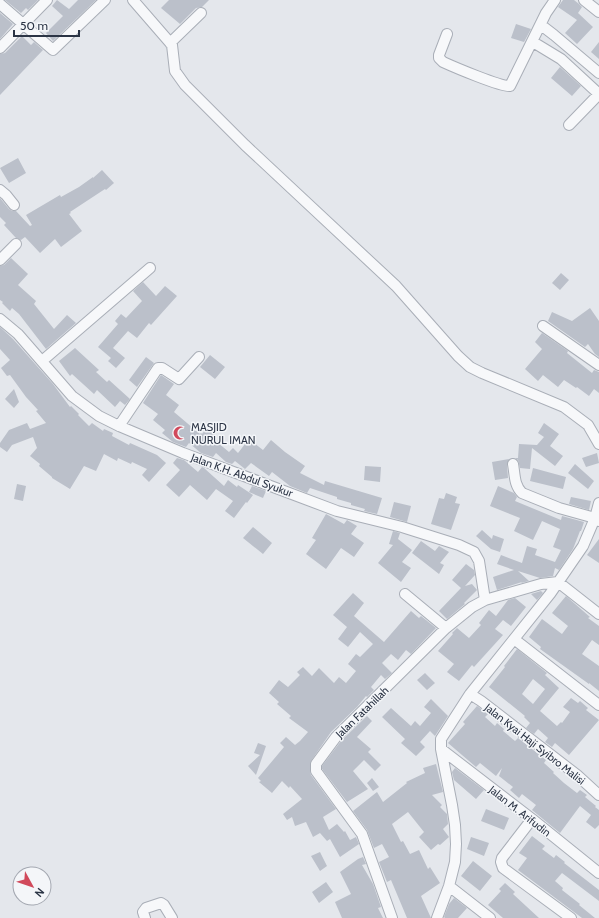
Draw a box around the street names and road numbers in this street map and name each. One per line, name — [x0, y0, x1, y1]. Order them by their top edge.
street label: Jalan K.H. Abdul Syukur — [188, 450, 295, 500]
street label: Jalan Fatahillah — [332, 683, 392, 742]
street label: Jalan Kyai Haji Syibro Malisi — [481, 700, 588, 788]
street label: Jalan M. Arifudin — [485, 782, 554, 840]

